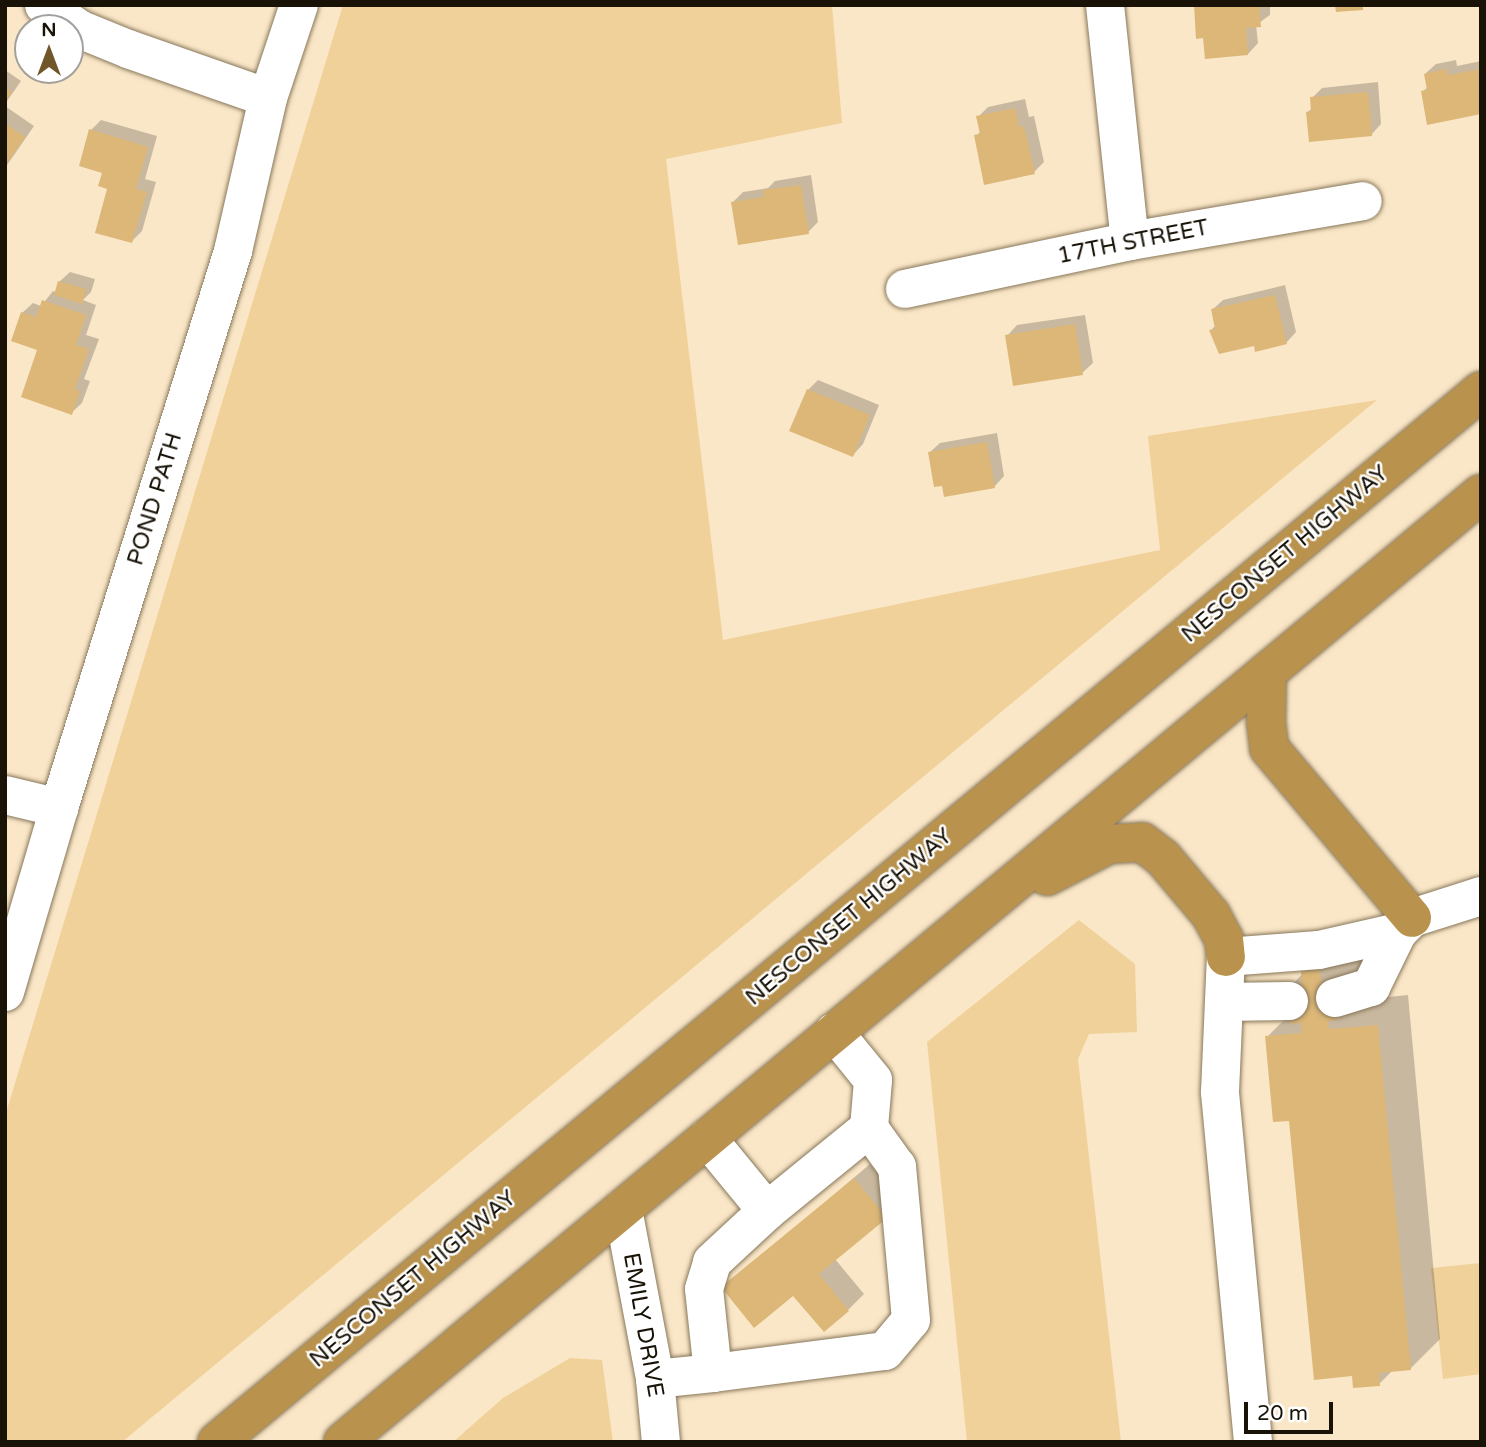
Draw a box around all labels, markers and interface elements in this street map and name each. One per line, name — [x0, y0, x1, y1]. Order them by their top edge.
north arrow — [14, 14, 84, 84]
text: N — [41, 19, 57, 41]
street label: 17TH STREET — [1055, 214, 1211, 270]
street label: POND PATH — [122, 429, 188, 569]
street label: NESCONSET HIGHWAY — [1176, 459, 1394, 649]
street label: NESCONSET HIGHWAY — [740, 822, 958, 1012]
street label: NESCONSET HIGHWAY — [304, 1184, 522, 1374]
street label: EMILY DRIVE — [617, 1251, 669, 1399]
scale bar — [1248, 1388, 1337, 1432]
text: 20 m — [1257, 1401, 1308, 1426]

